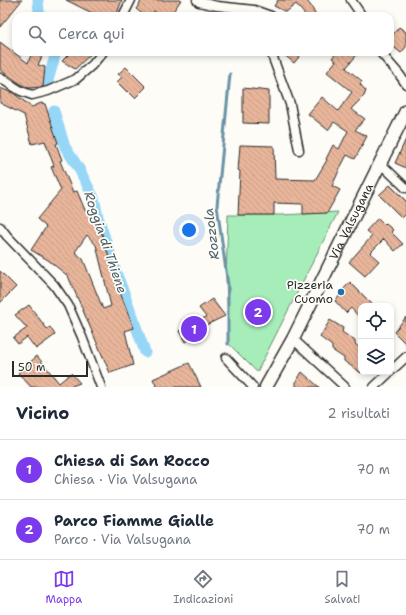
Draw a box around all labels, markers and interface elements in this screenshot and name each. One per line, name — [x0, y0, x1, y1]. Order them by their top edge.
search box — [12, 12, 394, 56]
icon: search — [26, 23, 48, 45]
text: Cerca qui — [58, 24, 125, 44]
street label: Via Valsugana — [325, 180, 377, 263]
water label: Roggia di Thiene — [80, 189, 131, 295]
water label: Rozzola — [200, 207, 223, 261]
your location — [179, 220, 199, 240]
place label: Pizzeria Cuomo — [287, 277, 334, 307]
marker: Pizzeria Cuomo — [336, 287, 346, 297]
pin: 2 — [245, 297, 271, 327]
map controls — [358, 303, 394, 375]
button: locate — [358, 303, 394, 339]
pin: 1 — [181, 314, 207, 344]
button: layers — [358, 339, 394, 375]
scale bar — [12, 359, 88, 378]
text: 50 m — [18, 360, 46, 375]
text: Vicino — [16, 402, 69, 424]
text: 2 risultati — [327, 405, 390, 422]
text: Chiesa di San Rocco — [54, 451, 210, 471]
text: 1 — [26, 461, 32, 478]
text: 70 m — [356, 461, 390, 478]
text: Chiesa · Via Valsugana — [54, 471, 197, 488]
text: Parco Fiamme Gialle — [54, 511, 214, 531]
text: 2 — [24, 521, 34, 538]
text: 70 m — [356, 521, 390, 538]
text: Parco · Via Valsugana — [54, 531, 191, 548]
tab: Mappa — [46, 568, 82, 607]
tab: Indicazioni — [173, 568, 233, 607]
tab: Salvati — [325, 568, 360, 607]

